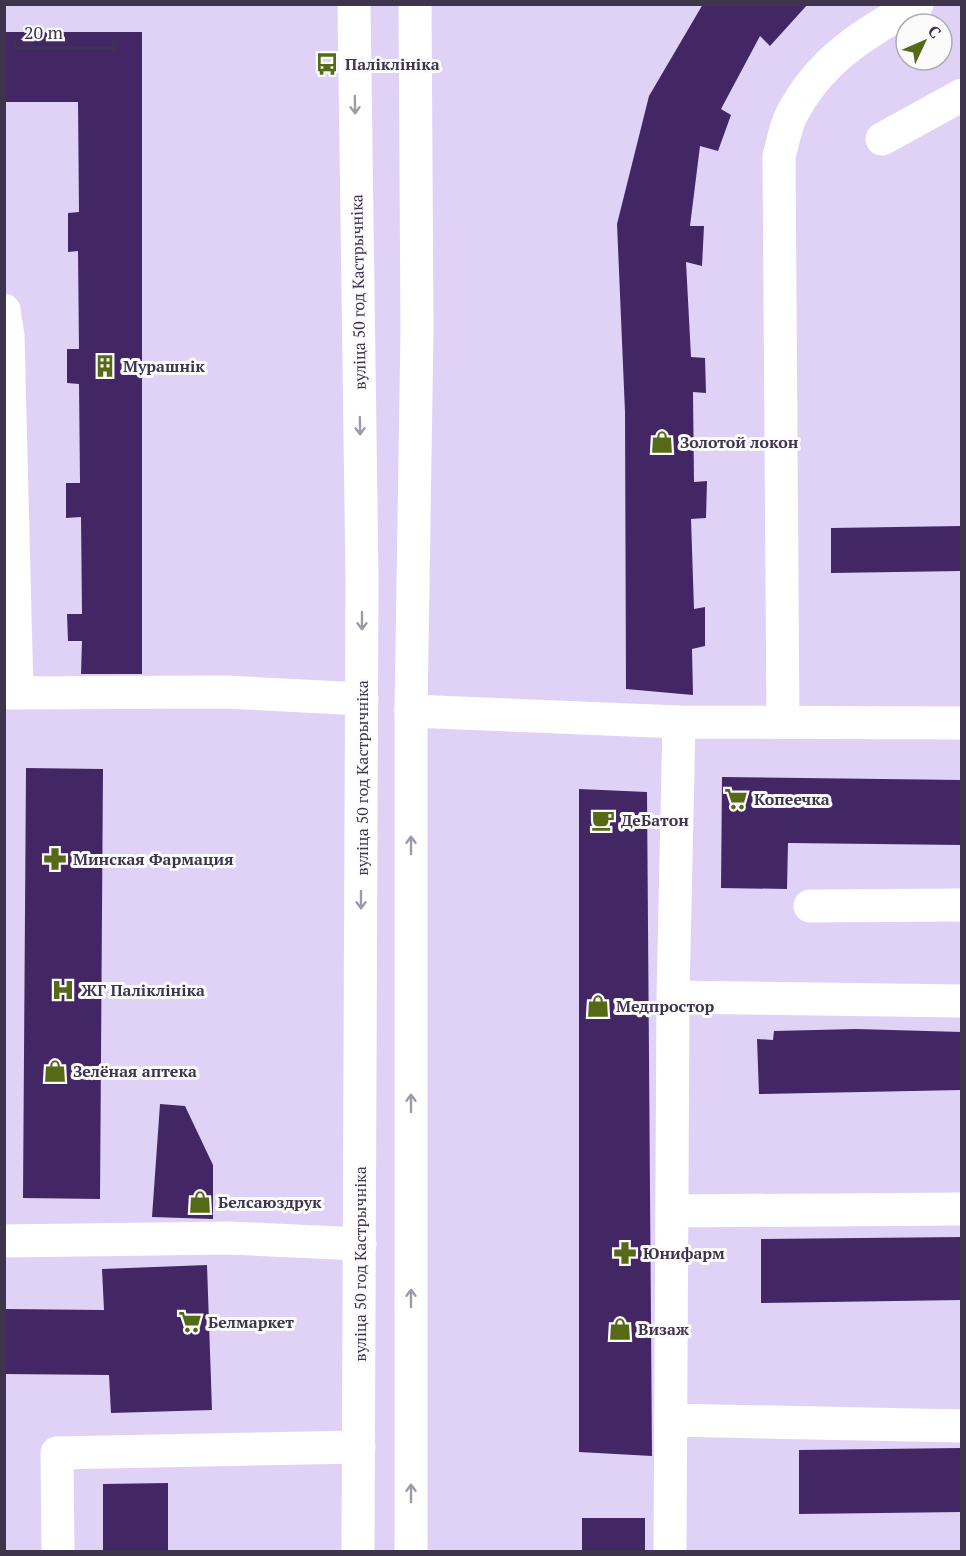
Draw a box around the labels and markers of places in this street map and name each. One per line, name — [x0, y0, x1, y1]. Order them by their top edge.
bus stop icon: Паліклініка — [314, 51, 340, 77]
place label: Паліклініка — [345, 53, 440, 75]
building icon: Мурашнік — [92, 353, 118, 379]
place label: Мурашнік — [123, 355, 205, 377]
shop icon: Золотой локон — [649, 429, 675, 455]
place label: Золотой локон — [680, 431, 799, 453]
supermarket icon: Копеечка — [723, 786, 749, 812]
place label: Копеечка — [754, 788, 830, 810]
cafe icon: ДеБатон — [590, 807, 616, 833]
place label: ДеБатон — [621, 809, 689, 831]
pharmacy icon: Минская Фармация — [42, 846, 68, 872]
place label: Минская Фармация — [73, 848, 234, 870]
hospital icon: ЖГ Паліклініка — [50, 977, 76, 1003]
place label: ЖГ Паліклініка — [81, 979, 205, 1001]
shop icon: Медпростор — [585, 993, 611, 1019]
place label: Медпростор — [616, 995, 714, 1017]
shop icon: Зелёная аптека — [42, 1058, 68, 1084]
place label: Зелёная аптека — [73, 1060, 197, 1082]
shop icon: Белсаюздрук — [187, 1189, 213, 1215]
place label: Белсаюздрук — [218, 1191, 322, 1213]
pharmacy icon: Юнифарм — [612, 1240, 638, 1266]
place label: Юнифарм — [643, 1242, 725, 1264]
supermarket icon: Белмаркет — [177, 1309, 203, 1335]
place label: Белмаркет — [208, 1311, 294, 1333]
shop icon: Визаж — [607, 1316, 633, 1342]
place label: Визаж — [638, 1318, 689, 1340]

